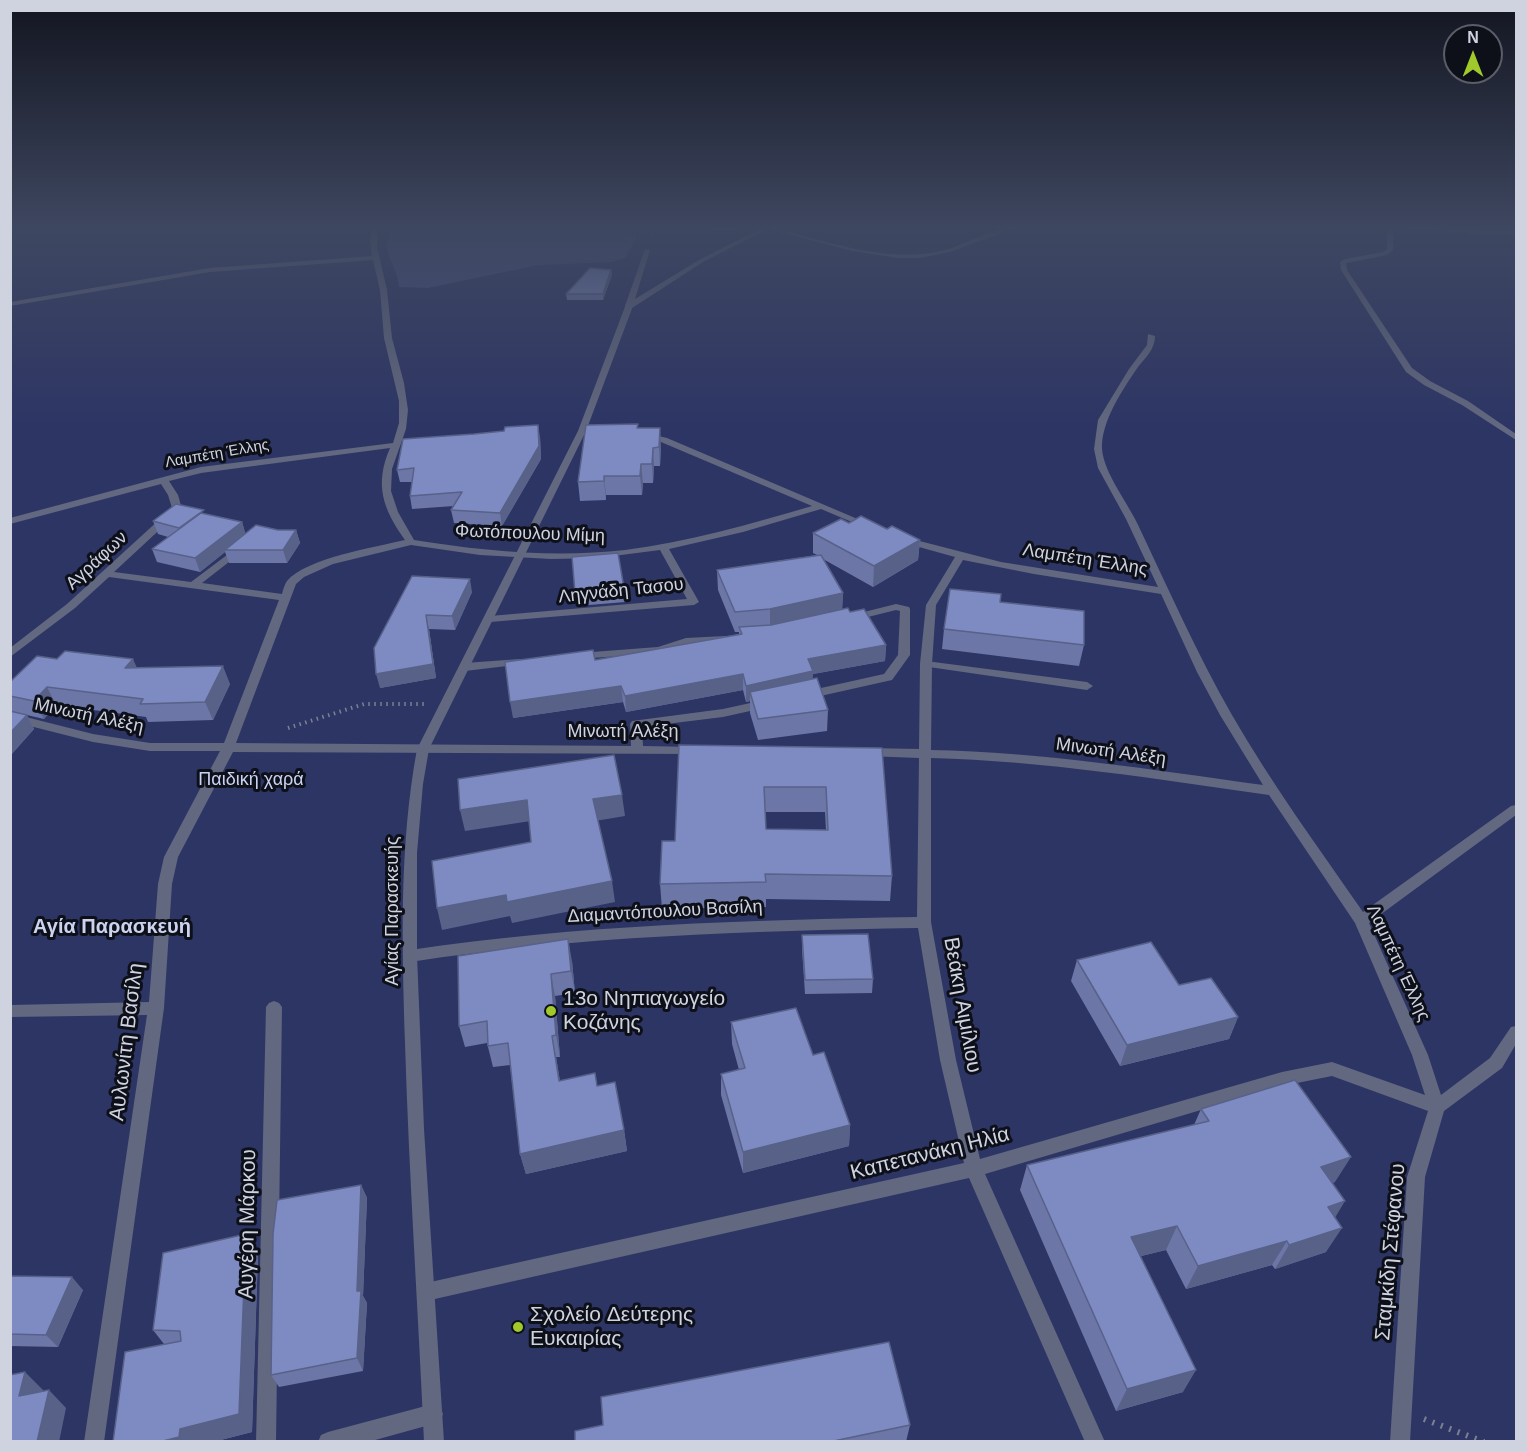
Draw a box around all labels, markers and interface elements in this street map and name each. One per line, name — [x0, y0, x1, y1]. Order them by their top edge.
north arrow — [1443, 24, 1503, 84]
text: N — [1467, 29, 1479, 46]
street label: Λαμπέτη Έλλης — [164, 436, 270, 472]
street label: Φωτόπουλου Μίμη — [455, 521, 605, 547]
street label: Αγράφων — [62, 527, 132, 595]
street label: Λαμπέτη Έλλης — [1021, 539, 1149, 581]
street label: Ληγνάδη Τασου — [557, 574, 685, 608]
street label: Μινωτή Αλέξη — [32, 694, 146, 738]
street label: Μινωτή Αλέξη — [567, 721, 679, 743]
street label: Μινωτή Αλέξη — [1055, 734, 1167, 770]
park label: Παιδική χαρά — [198, 769, 304, 791]
street label: Αγίας Παρασκευής — [382, 836, 404, 986]
street label: Διαμαντόπουλου Βασίλη — [567, 896, 763, 928]
street label: Λαμπέτη Έλλης — [1362, 901, 1434, 1025]
district label: Αγία Παρασκευή — [33, 915, 191, 939]
street label: Βεάκη Αιμίλιου — [938, 935, 986, 1075]
street label: Αυλωνίτη Βασίλη — [105, 962, 149, 1122]
place label: 13ο Νηπιαγωγείο Κοζάνης — [563, 986, 725, 1036]
marker: 13ο Νηπιαγωγείο Κοζάνης — [544, 1004, 558, 1018]
street label: Καπετανάκη Ηλία — [848, 1122, 1012, 1186]
street label: Αυγέρη Μάρκου — [234, 1149, 262, 1299]
street label: Σταμκίδη Στέφανου — [1371, 1162, 1411, 1342]
place label: Σχολείο Δεύτερης Ευκαιρίας — [530, 1302, 693, 1352]
marker: Σχολείο Δεύτερης Ευκαιρίας — [511, 1320, 525, 1334]

